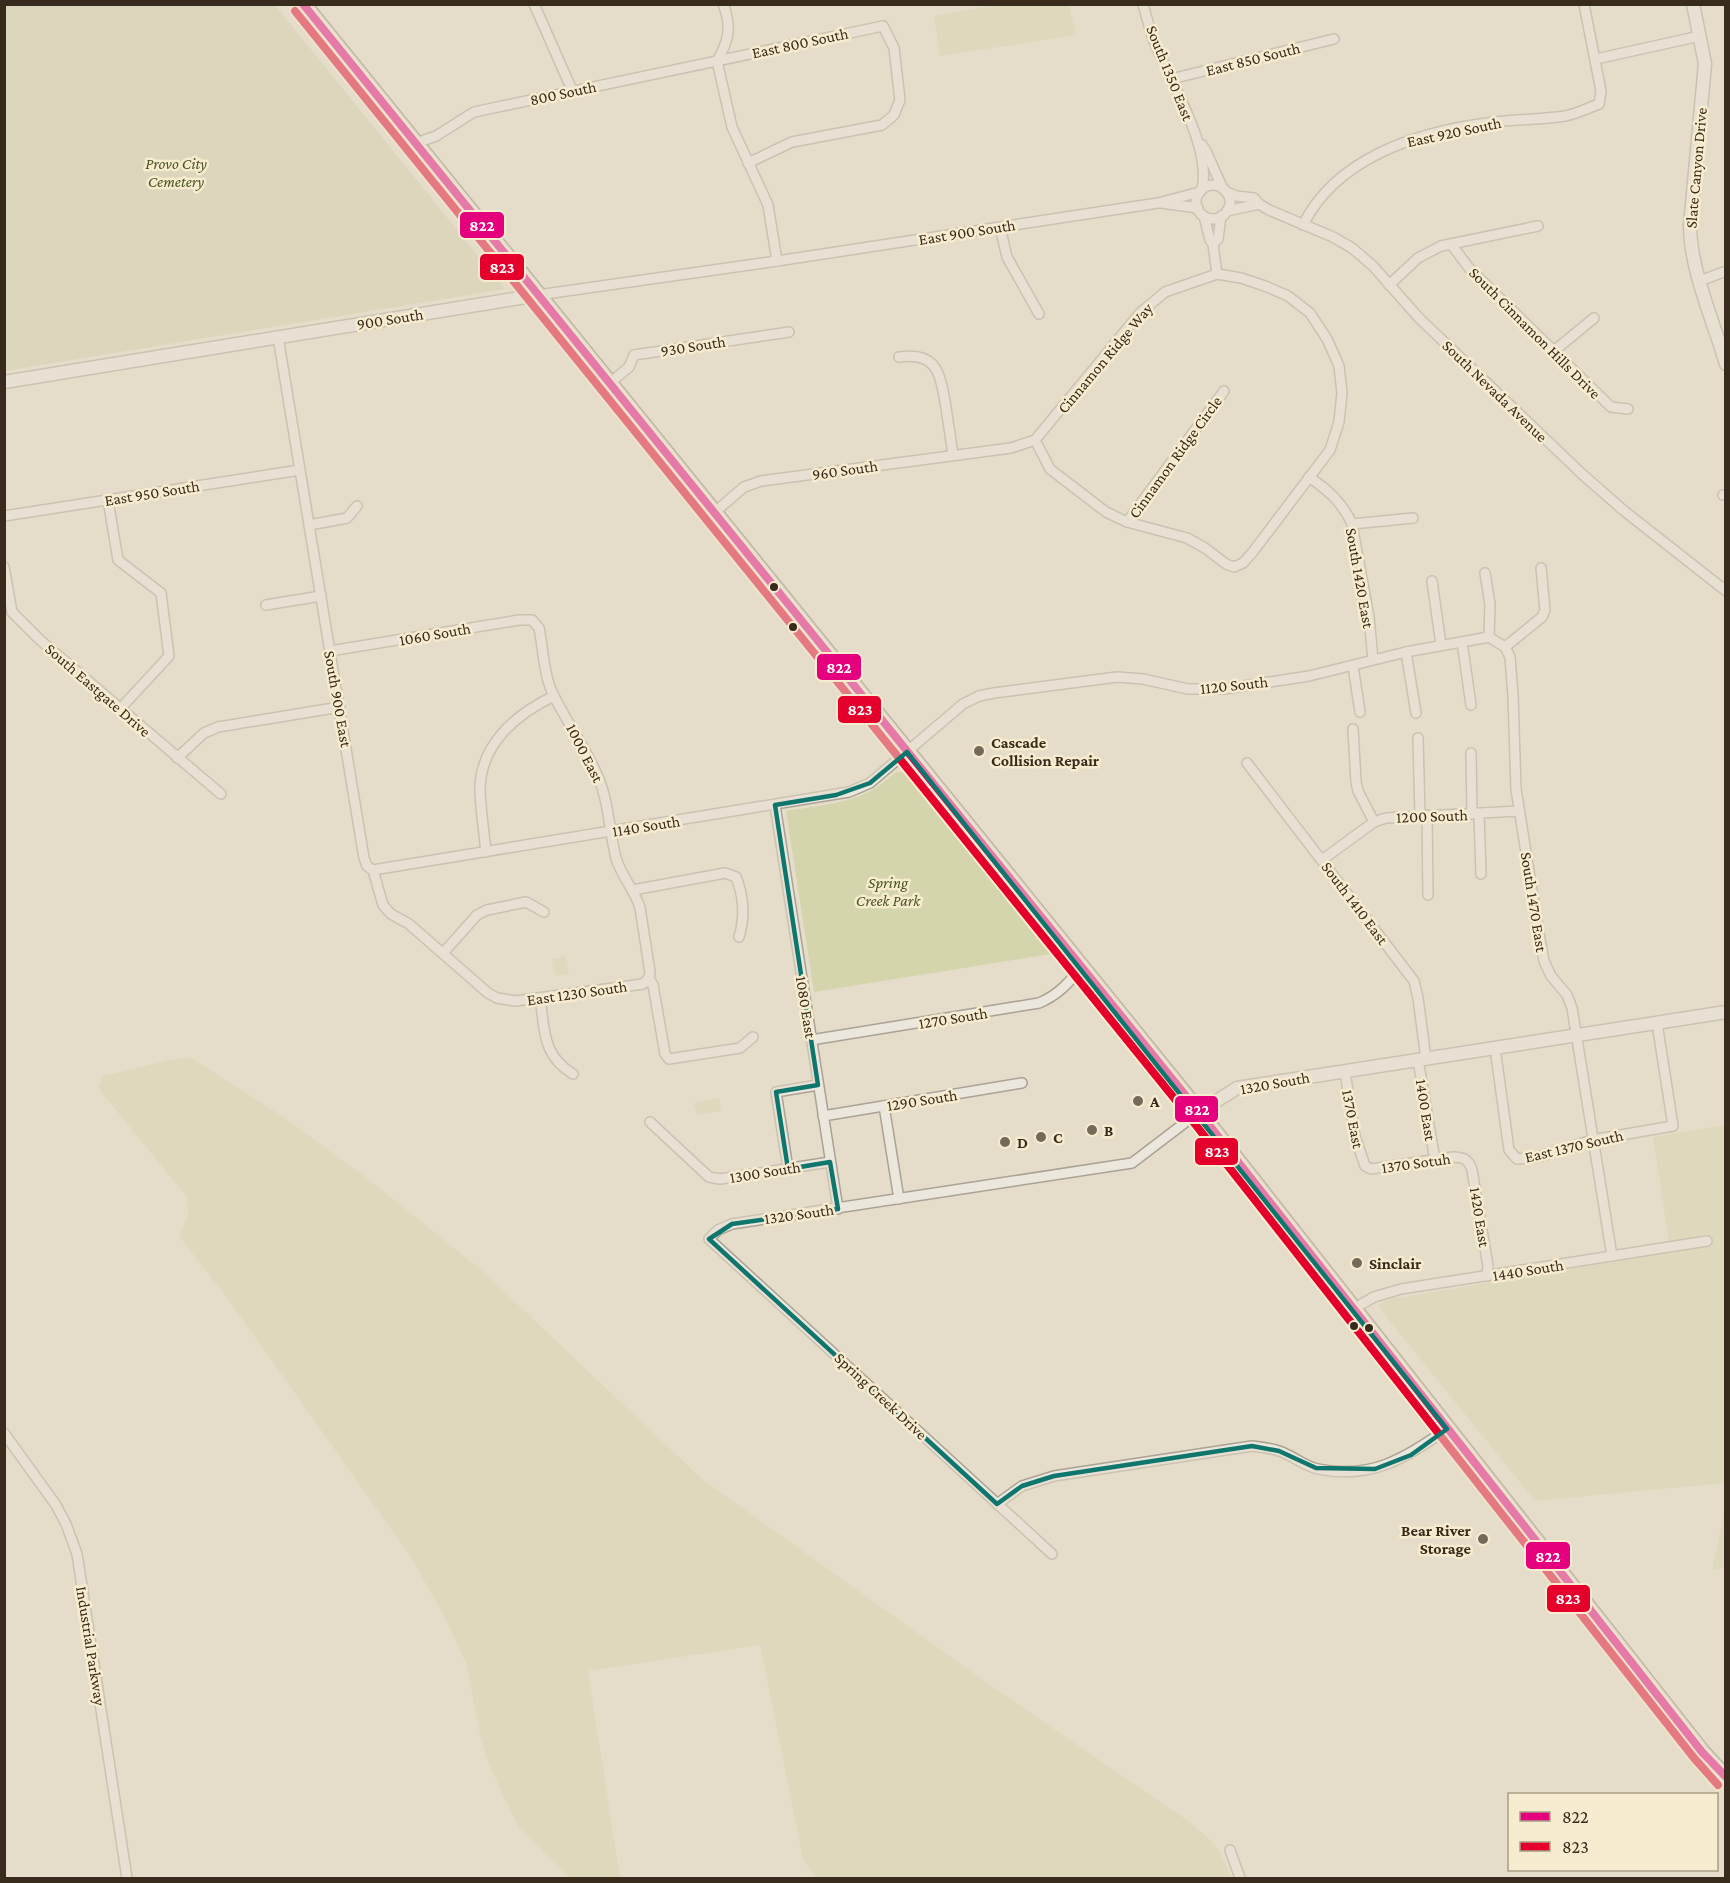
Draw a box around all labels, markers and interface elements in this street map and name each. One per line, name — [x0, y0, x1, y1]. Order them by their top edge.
street label: South 1350 East — [1143, 23, 1197, 124]
street label: East 800 South — [750, 24, 850, 62]
street label: East 850 South — [1204, 39, 1302, 79]
street label: 800 South — [528, 78, 598, 108]
street label: Slate Canyon Drive — [1682, 107, 1711, 229]
street label: East 920 South — [1405, 114, 1503, 150]
park label: Provo City Cemetery — [145, 155, 207, 191]
line badge: 822 — [459, 211, 505, 239]
street label: East 900 South — [917, 216, 1017, 248]
text: 822 — [469, 217, 495, 234]
line badge: 823 — [479, 253, 525, 281]
text: 823 — [489, 259, 515, 276]
street label: South Cinnamon Hills Drive — [1466, 264, 1604, 402]
street label: Cinnamon Ridge Way — [1054, 299, 1157, 417]
street label: 900 South — [356, 305, 425, 333]
street label: 930 South — [659, 332, 727, 360]
street label: South Nevada Avenue — [1439, 337, 1551, 445]
street label: Cinnamon Ridge Circle — [1125, 393, 1226, 522]
street label: 960 South — [811, 457, 879, 483]
street label: East 950 South — [103, 477, 201, 509]
street label: South 1420 East — [1343, 527, 1377, 630]
unlabelled marker — [768, 581, 780, 593]
street label: 1060 South — [398, 619, 472, 649]
unlabelled marker — [787, 621, 799, 633]
street label: South Eastgate Drive — [41, 640, 154, 741]
street label: South 900 East — [321, 649, 355, 749]
line badge: 822 — [816, 653, 862, 681]
text: 822 — [826, 659, 852, 676]
street label: 1120 South — [1199, 673, 1269, 697]
line badge: 823 — [837, 695, 882, 724]
text: 823 — [847, 701, 873, 718]
street label: 1000 East — [563, 721, 607, 786]
place label: Cascade Collision Repair — [991, 734, 1100, 769]
marker: Cascade Collision Repair — [972, 744, 986, 758]
street label: 1200 South — [1396, 806, 1469, 826]
street label: 1140 South — [611, 812, 682, 840]
street label: South 1470 East — [1518, 851, 1550, 954]
street label: South 1410 East — [1318, 858, 1392, 948]
park label: Spring Creek Park — [856, 874, 921, 909]
street label: 1080 East — [793, 975, 819, 1040]
street label: East 1230 South — [526, 977, 629, 1008]
street label: 1270 South — [917, 1004, 989, 1032]
street label: 1320 South — [1239, 1068, 1311, 1097]
street label: 1400 East — [1413, 1078, 1439, 1143]
street label: 1290 South — [886, 1086, 959, 1114]
street label: 1370 East — [1339, 1088, 1367, 1151]
place label: A — [1149, 1093, 1160, 1110]
marker: A — [1131, 1094, 1145, 1108]
line badge: 822 — [1174, 1095, 1219, 1123]
text: 822 — [1184, 1101, 1210, 1118]
place label: B — [1104, 1122, 1113, 1139]
marker: B — [1085, 1123, 1099, 1137]
street label: East 1370 South — [1523, 1126, 1625, 1166]
place label: C — [1053, 1129, 1063, 1146]
marker: C — [1034, 1130, 1048, 1144]
place label: D — [1017, 1134, 1028, 1151]
marker: D — [998, 1135, 1012, 1149]
line badge: 823 — [1194, 1137, 1239, 1166]
text: 823 — [1204, 1143, 1230, 1160]
street label: 1370 Sotuh — [1380, 1150, 1452, 1176]
street label: 1300 South — [728, 1158, 802, 1186]
street label: 1420 East — [1467, 1186, 1493, 1249]
street label: 1320 South — [763, 1201, 835, 1227]
place label: Sinclair — [1369, 1255, 1422, 1272]
marker: Sinclair — [1350, 1256, 1364, 1270]
street label: 1440 South — [1491, 1256, 1565, 1284]
unlabelled marker — [1348, 1320, 1360, 1332]
unlabelled marker — [1363, 1322, 1375, 1334]
street label: Spring Creek Drive — [831, 1349, 930, 1444]
place label: Bear River Storage — [1401, 1522, 1472, 1557]
marker: Bear River Storage — [1476, 1532, 1490, 1546]
line badge: 822 — [1525, 1541, 1571, 1570]
text: 822 — [1535, 1548, 1561, 1565]
line badge: 823 — [1546, 1584, 1591, 1613]
street label: Industrial Parkway — [72, 1585, 109, 1708]
text: 823 — [1555, 1590, 1581, 1607]
legend — [1508, 1793, 1718, 1871]
text: 822 — [1562, 1807, 1589, 1827]
text: 823 — [1562, 1837, 1589, 1857]

